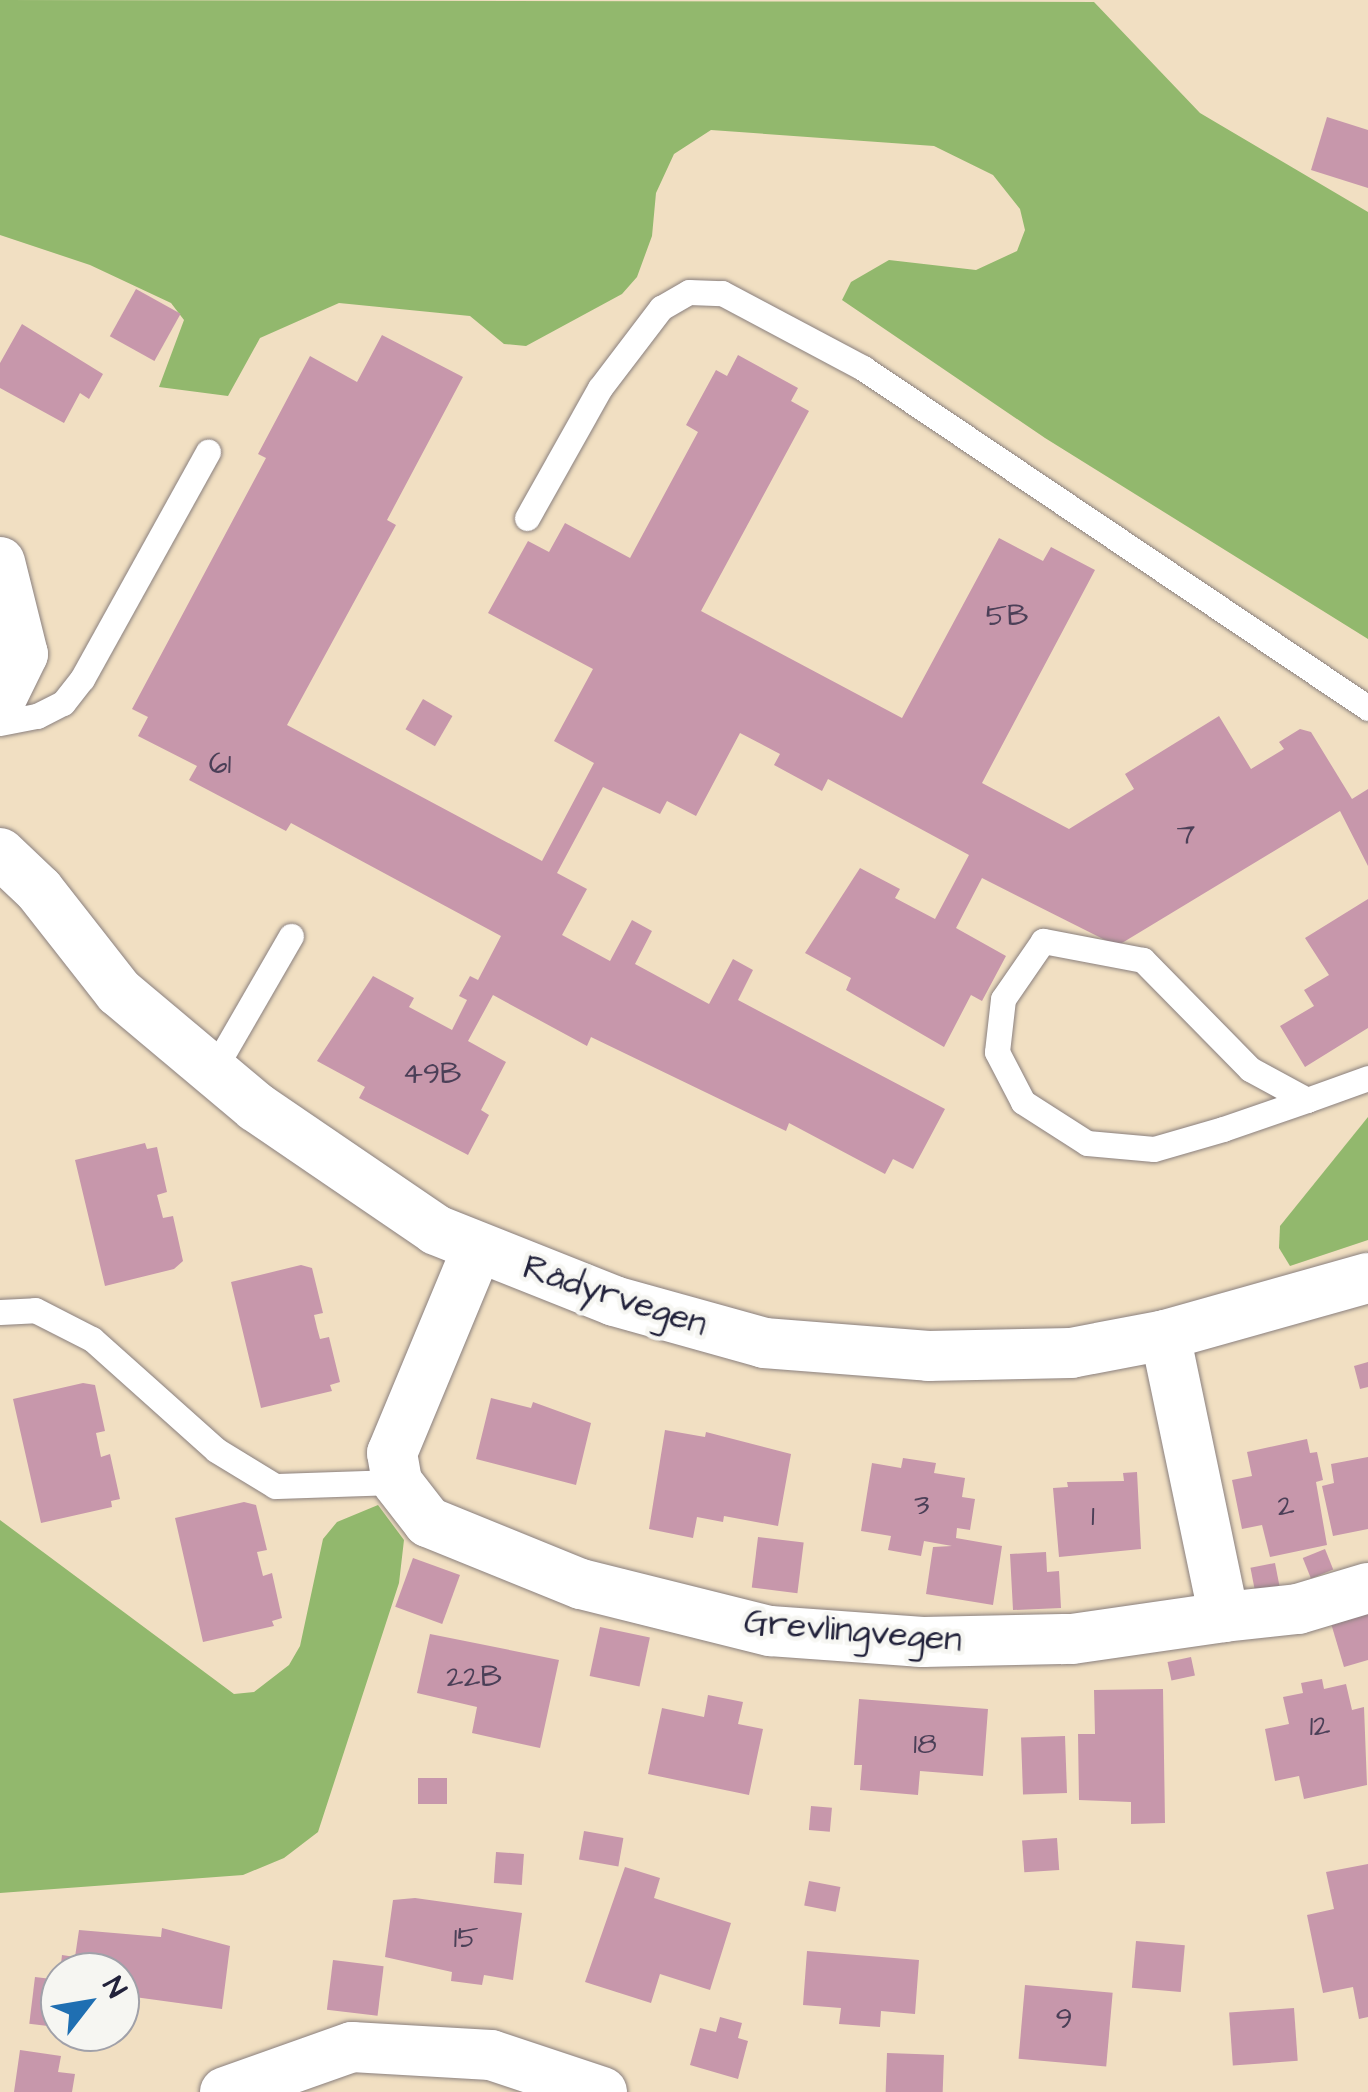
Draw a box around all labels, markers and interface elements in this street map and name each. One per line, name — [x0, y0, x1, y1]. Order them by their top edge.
house number: 5B — [986, 598, 1028, 634]
house number: 61 — [209, 746, 231, 782]
house number: 7 — [1177, 817, 1195, 853]
house number: 49B — [403, 1056, 461, 1092]
street label: Rådyrvegen — [518, 1247, 712, 1345]
house number: 3 — [914, 1487, 930, 1523]
house number: 2 — [1277, 1488, 1295, 1524]
house number: 1 — [1091, 1498, 1095, 1534]
street label: Grevlingvegen — [742, 1601, 964, 1661]
house number: 22B — [446, 1659, 502, 1695]
house number: 12 — [1309, 1708, 1331, 1744]
house number: 18 — [913, 1726, 937, 1762]
house number: 15 — [453, 1920, 479, 1956]
north arrow — [40, 1952, 140, 2052]
text: N — [93, 1970, 136, 2005]
house number: 9 — [1055, 2001, 1073, 2037]

